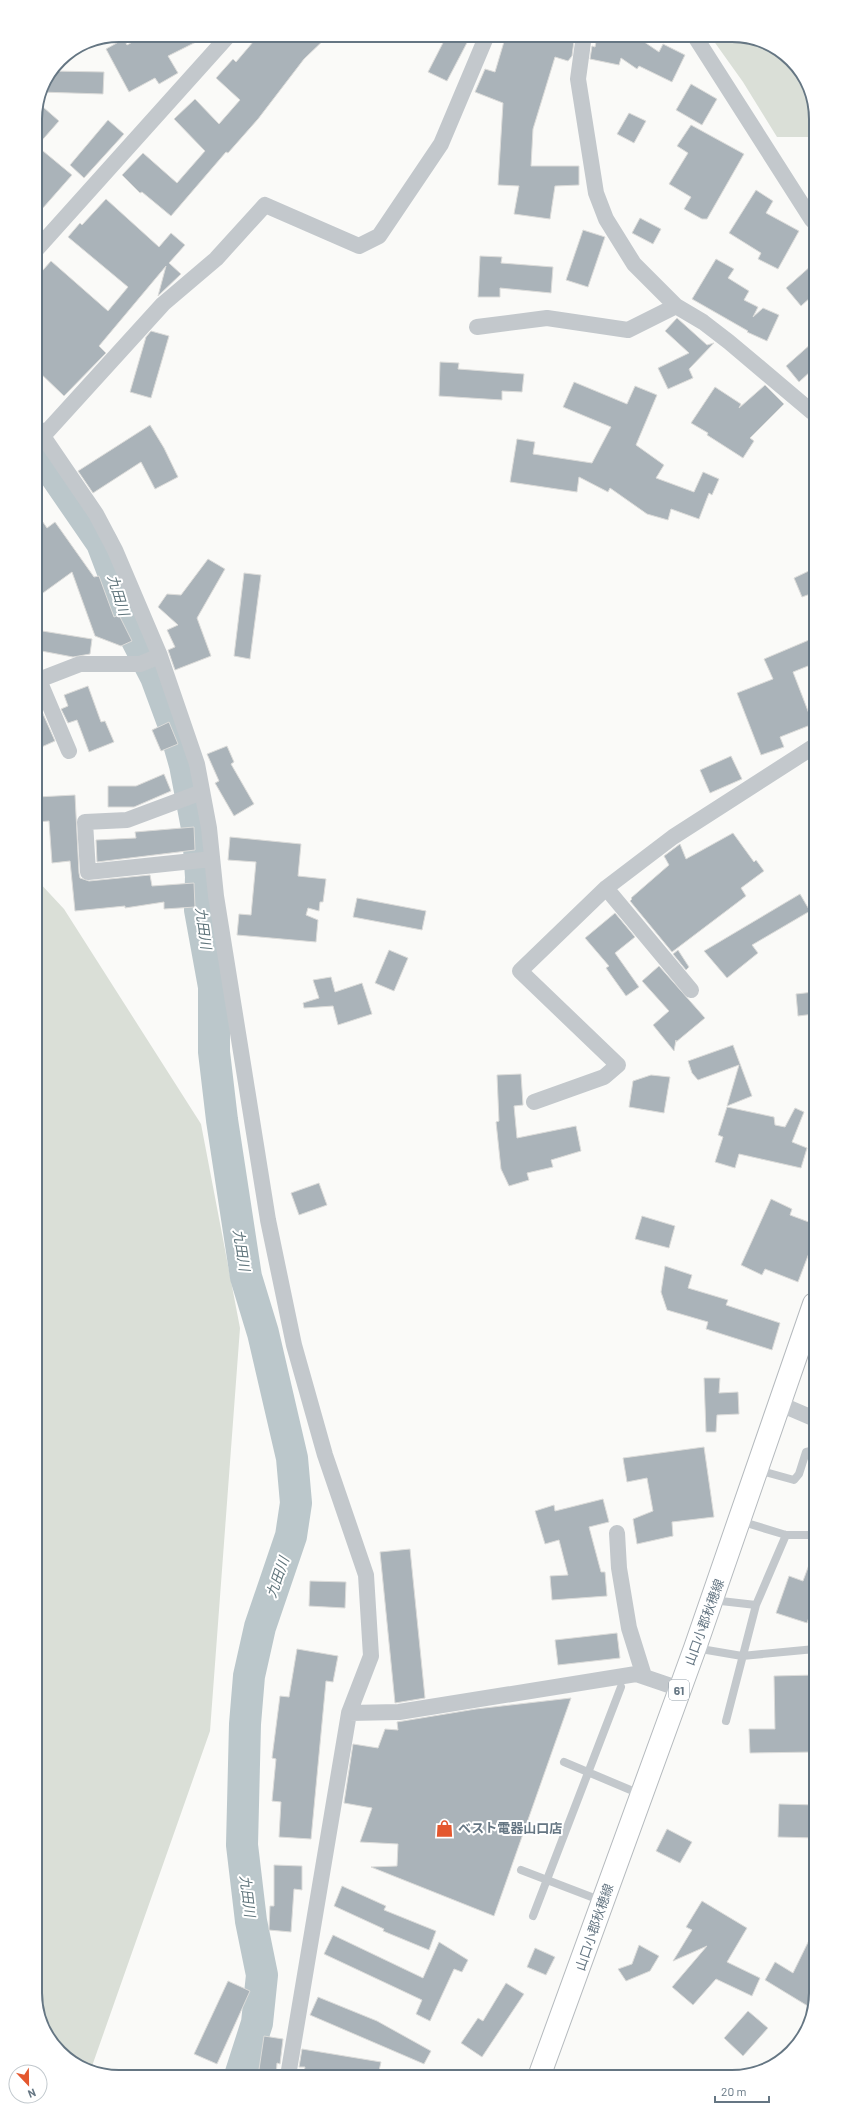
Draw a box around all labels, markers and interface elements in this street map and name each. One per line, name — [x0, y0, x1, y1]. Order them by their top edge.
water label: 九田川 — [105, 572, 134, 619]
water label: 九田川 — [193, 906, 216, 952]
water label: 九田川 — [230, 1228, 254, 1274]
water label: 九田川 — [262, 1552, 293, 1600]
street label: 山口小郡秋穂線 — [681, 1577, 727, 1667]
road number: 61 — [669, 1680, 689, 1700]
shop icon: ベスト電器山口店 — [435, 1818, 455, 1838]
place label: ベスト電器山口店 — [458, 1820, 562, 1836]
water label: 九田川 — [237, 1874, 259, 1920]
street label: 山口小郡秋穂線 — [572, 1881, 616, 1973]
north arrow — [8, 2064, 48, 2104]
scale bar — [715, 2078, 769, 2104]
text: 20 m — [721, 2084, 747, 2098]
text: N — [26, 2086, 38, 2101]

